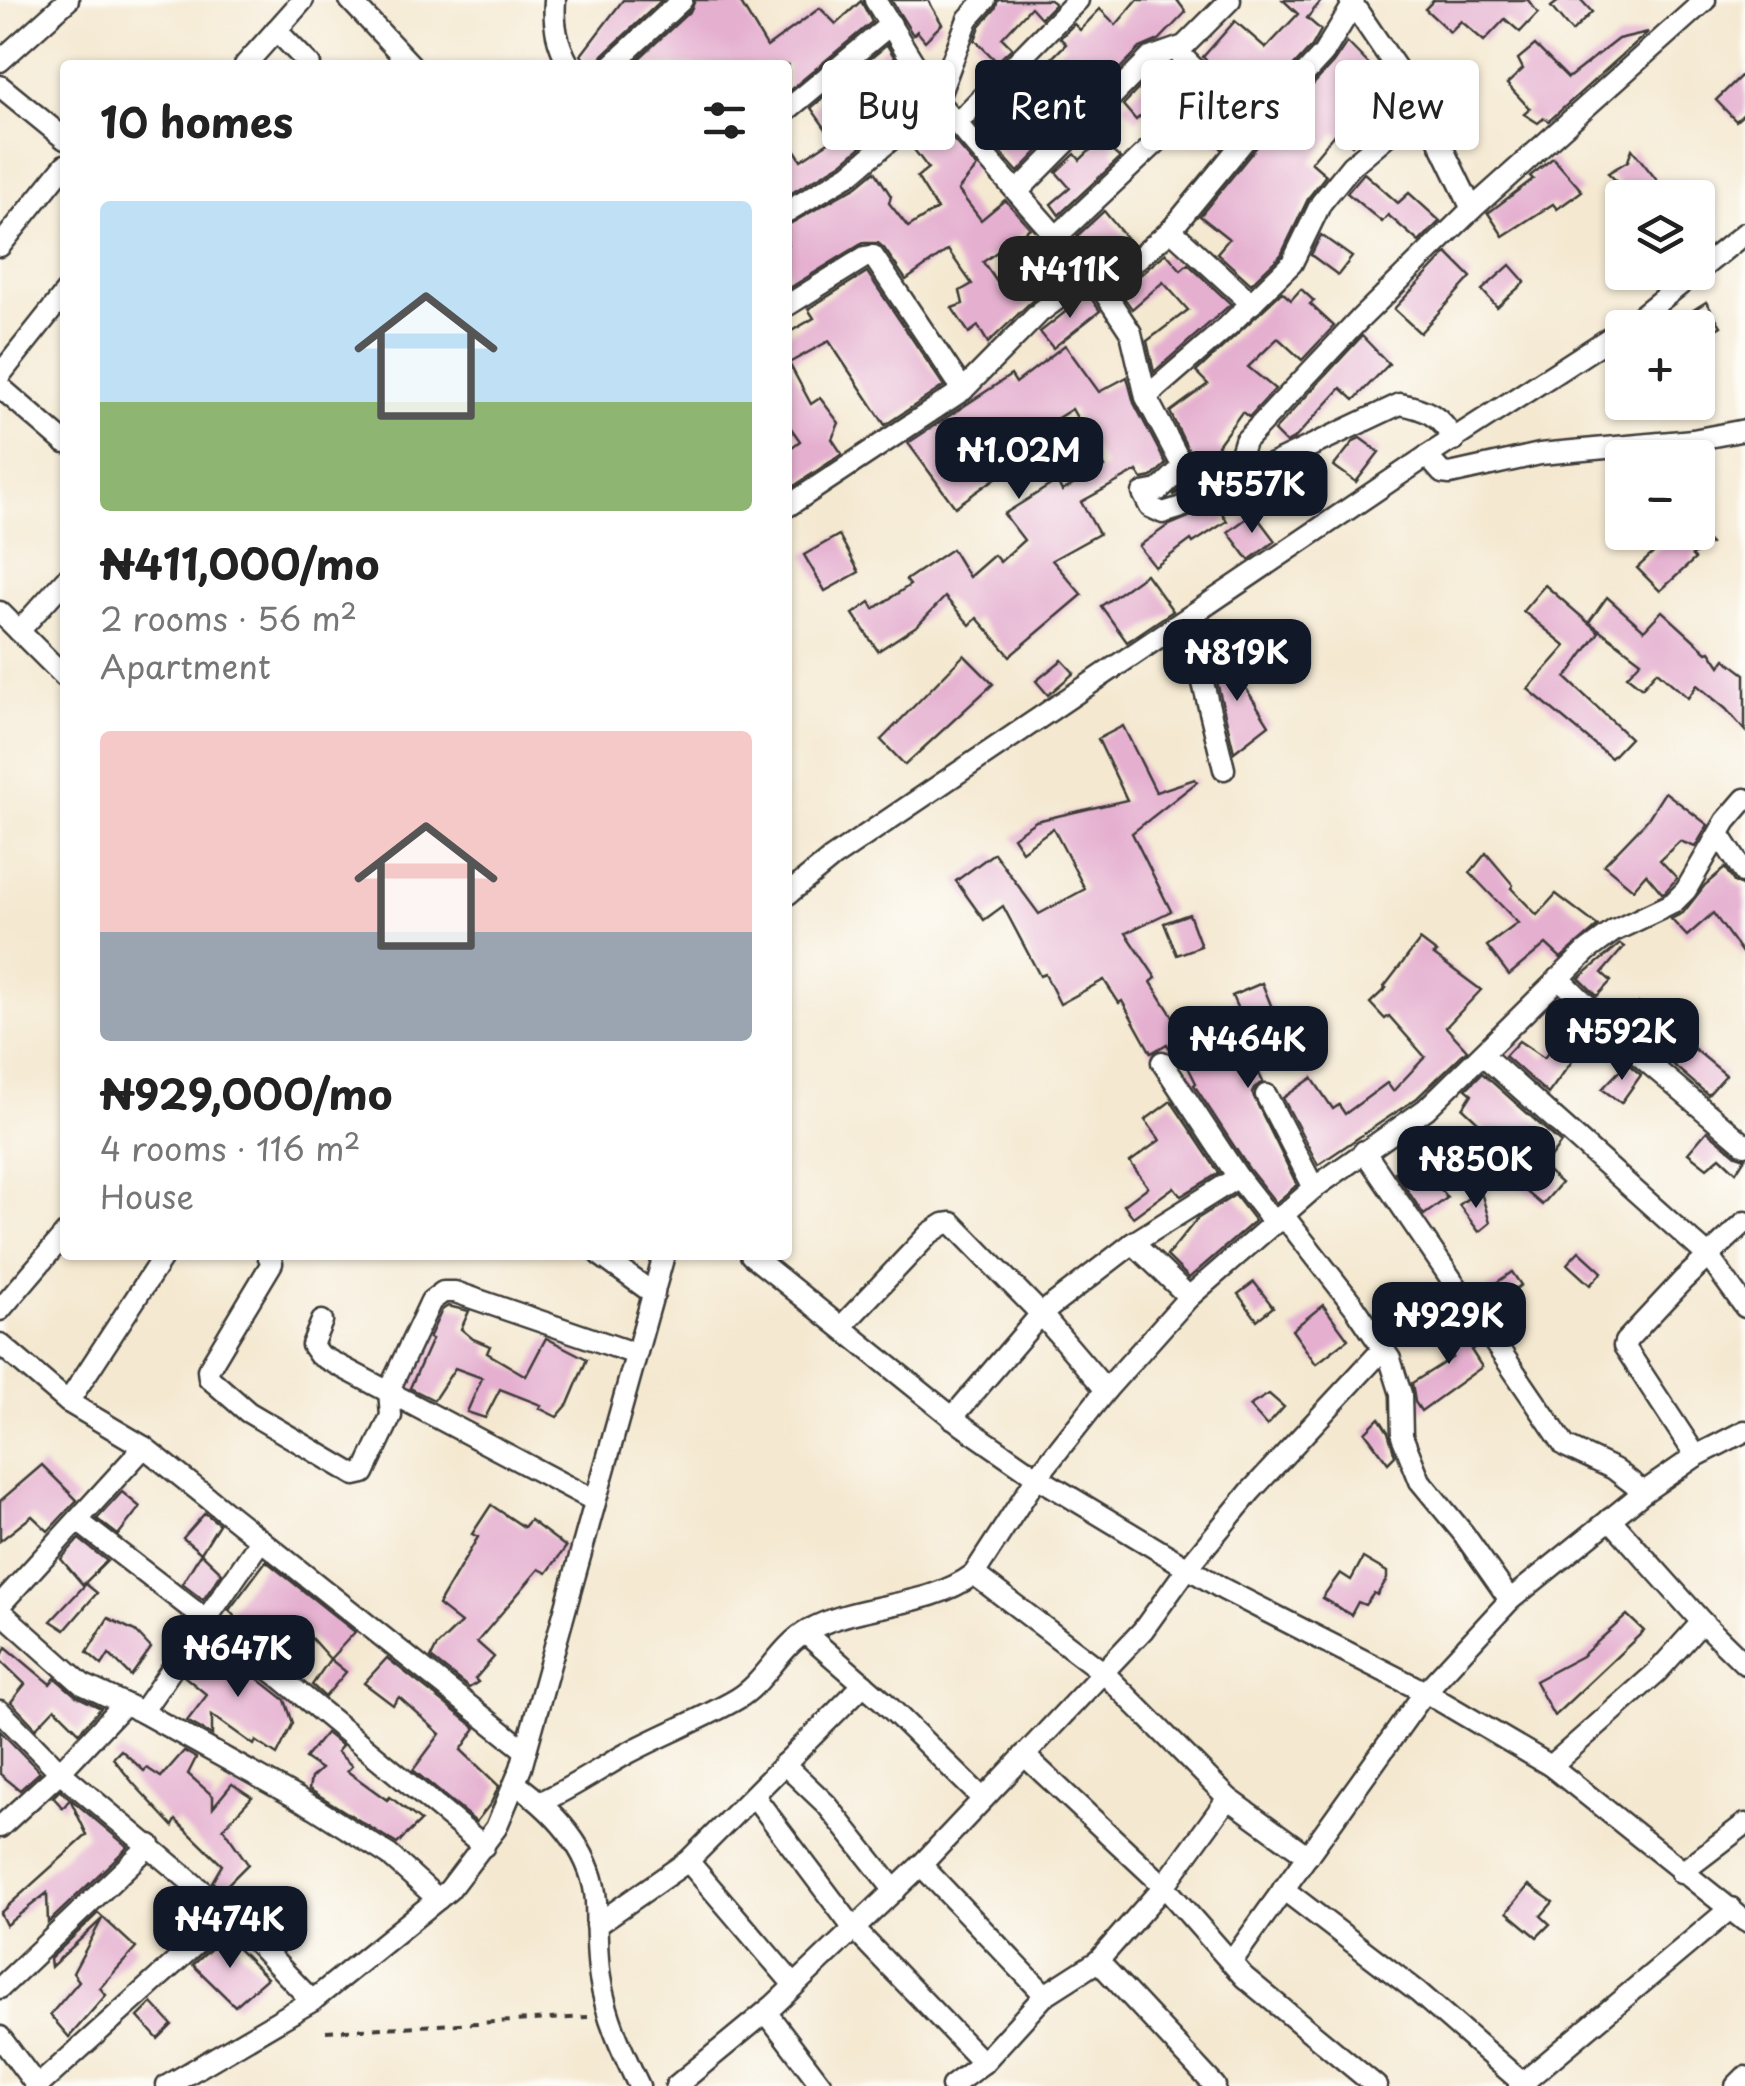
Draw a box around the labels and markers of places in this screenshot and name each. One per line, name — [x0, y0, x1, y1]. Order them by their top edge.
pin: ₦411K — [1000, 236, 1140, 321]
pin: ₦1.02M — [938, 417, 1100, 502]
pin: ₦557K — [1182, 451, 1322, 536]
pin: ₦819K — [1167, 619, 1307, 704]
pin: ₦592K — [1552, 998, 1692, 1083]
pin: ₦464K — [1178, 1006, 1318, 1091]
pin: ₦850K — [1406, 1126, 1546, 1211]
pin: ₦929K — [1379, 1282, 1519, 1367]
pin: ₦647K — [168, 1615, 308, 1700]
pin: ₦474K — [160, 1886, 300, 1971]

